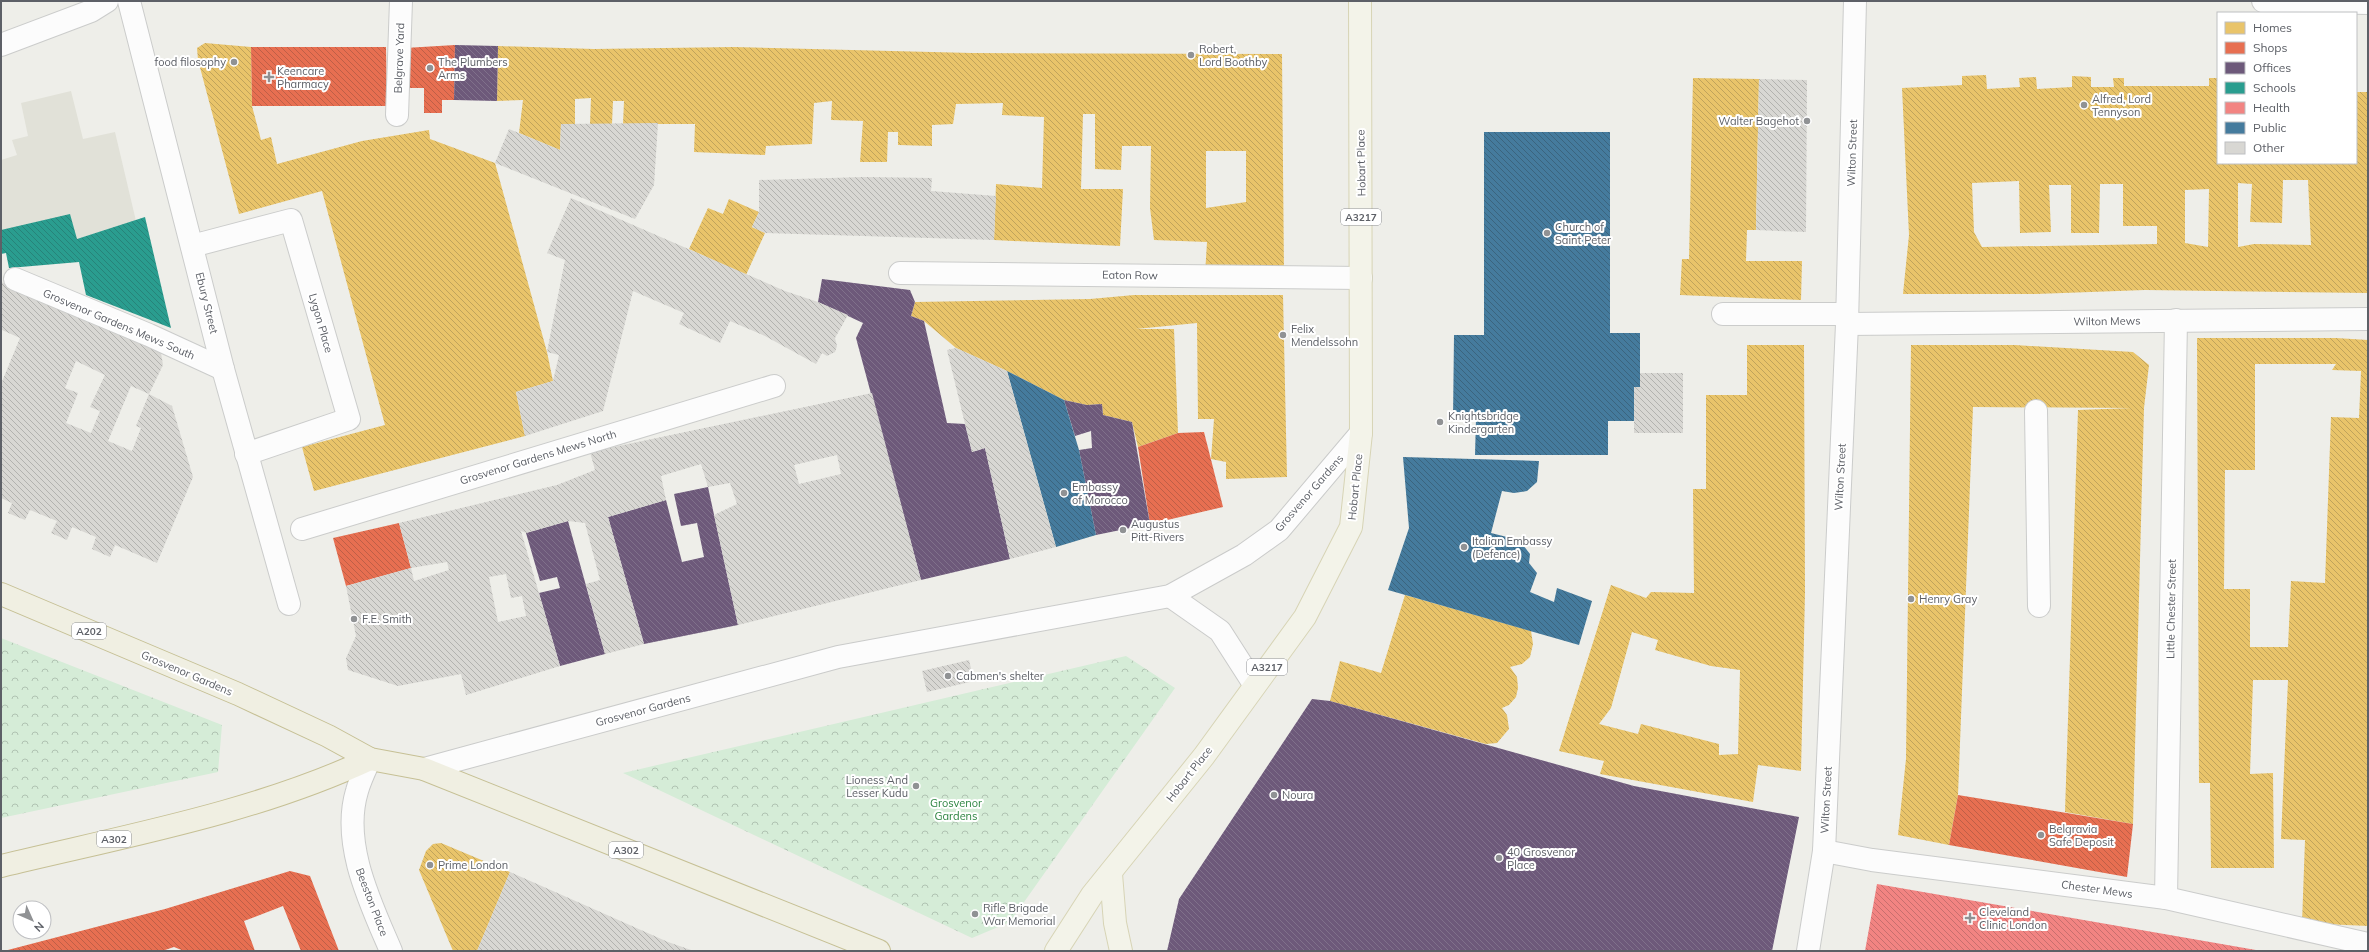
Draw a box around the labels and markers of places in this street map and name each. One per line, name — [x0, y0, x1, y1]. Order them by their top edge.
place label: Robert, Lord Boothby — [1199, 42, 1267, 69]
marker: Robert, Lord Boothby — [1186, 50, 1196, 60]
place label: food filosophy — [155, 55, 226, 69]
place label: The Plumbers Arms — [438, 55, 508, 82]
marker: food filosophy — [229, 57, 239, 67]
marker: The Plumbers Arms — [425, 63, 435, 73]
place label: Keencare Pharmacy — [277, 64, 329, 91]
marker: Keencare Pharmacy — [264, 72, 274, 82]
place label: Alfred, Lord Tennyson — [2092, 92, 2151, 119]
marker: Alfred, Lord Tennyson — [2079, 100, 2089, 110]
place label: Walter Bagehot — [1718, 114, 1799, 128]
marker: Walter Bagehot — [1802, 116, 1812, 126]
place label: Church of Saint Peter — [1555, 220, 1611, 247]
marker: Church of Saint Peter — [1542, 228, 1552, 238]
place label: Felix Mendelssohn — [1291, 322, 1358, 349]
marker: Felix Mendelssohn — [1278, 330, 1288, 340]
place label: Knightsbridge Kindergarten — [1448, 409, 1519, 436]
marker: Knightsbridge Kindergarten — [1435, 417, 1445, 427]
place label: Embassy of Morocco — [1072, 480, 1128, 507]
marker: Embassy of Morocco — [1059, 488, 1069, 498]
place label: Augustus Pitt-Rivers — [1131, 517, 1184, 544]
marker: Augustus Pitt-Rivers — [1118, 525, 1128, 535]
place label: Italian Embassy (Defence) — [1472, 534, 1553, 561]
marker: Italian Embassy (Defence) — [1459, 542, 1469, 552]
place label: Henry Gray — [1919, 592, 1977, 606]
marker: Henry Gray — [1906, 594, 1916, 604]
place label: F.E. Smith — [362, 612, 412, 626]
marker: F.E. Smith — [349, 614, 359, 624]
place label: Cabmen's shelter — [956, 669, 1044, 683]
marker: Cabmen's shelter — [943, 671, 953, 681]
place label: Lioness And Lesser Kudu — [846, 773, 908, 800]
marker: Lioness And Lesser Kudu — [911, 781, 921, 791]
place label: Noura — [1282, 788, 1313, 802]
marker: Noura — [1269, 790, 1279, 800]
place label: Belgravia Safe Deposit — [2049, 822, 2114, 849]
marker: Belgravia Safe Deposit — [2036, 830, 2046, 840]
place label: 40 Grosvenor Place — [1507, 845, 1575, 872]
marker: 40 Grosvenor Place — [1494, 853, 1504, 863]
place label: Prime London — [438, 858, 508, 872]
marker: Prime London — [425, 860, 435, 870]
place label: Rifle Brigade War Memorial — [983, 901, 1055, 928]
place label: Cleveland Clinic London — [1979, 905, 2047, 932]
marker: Rifle Brigade War Memorial — [970, 909, 980, 919]
marker: Cleveland Clinic London — [1964, 912, 1976, 924]

